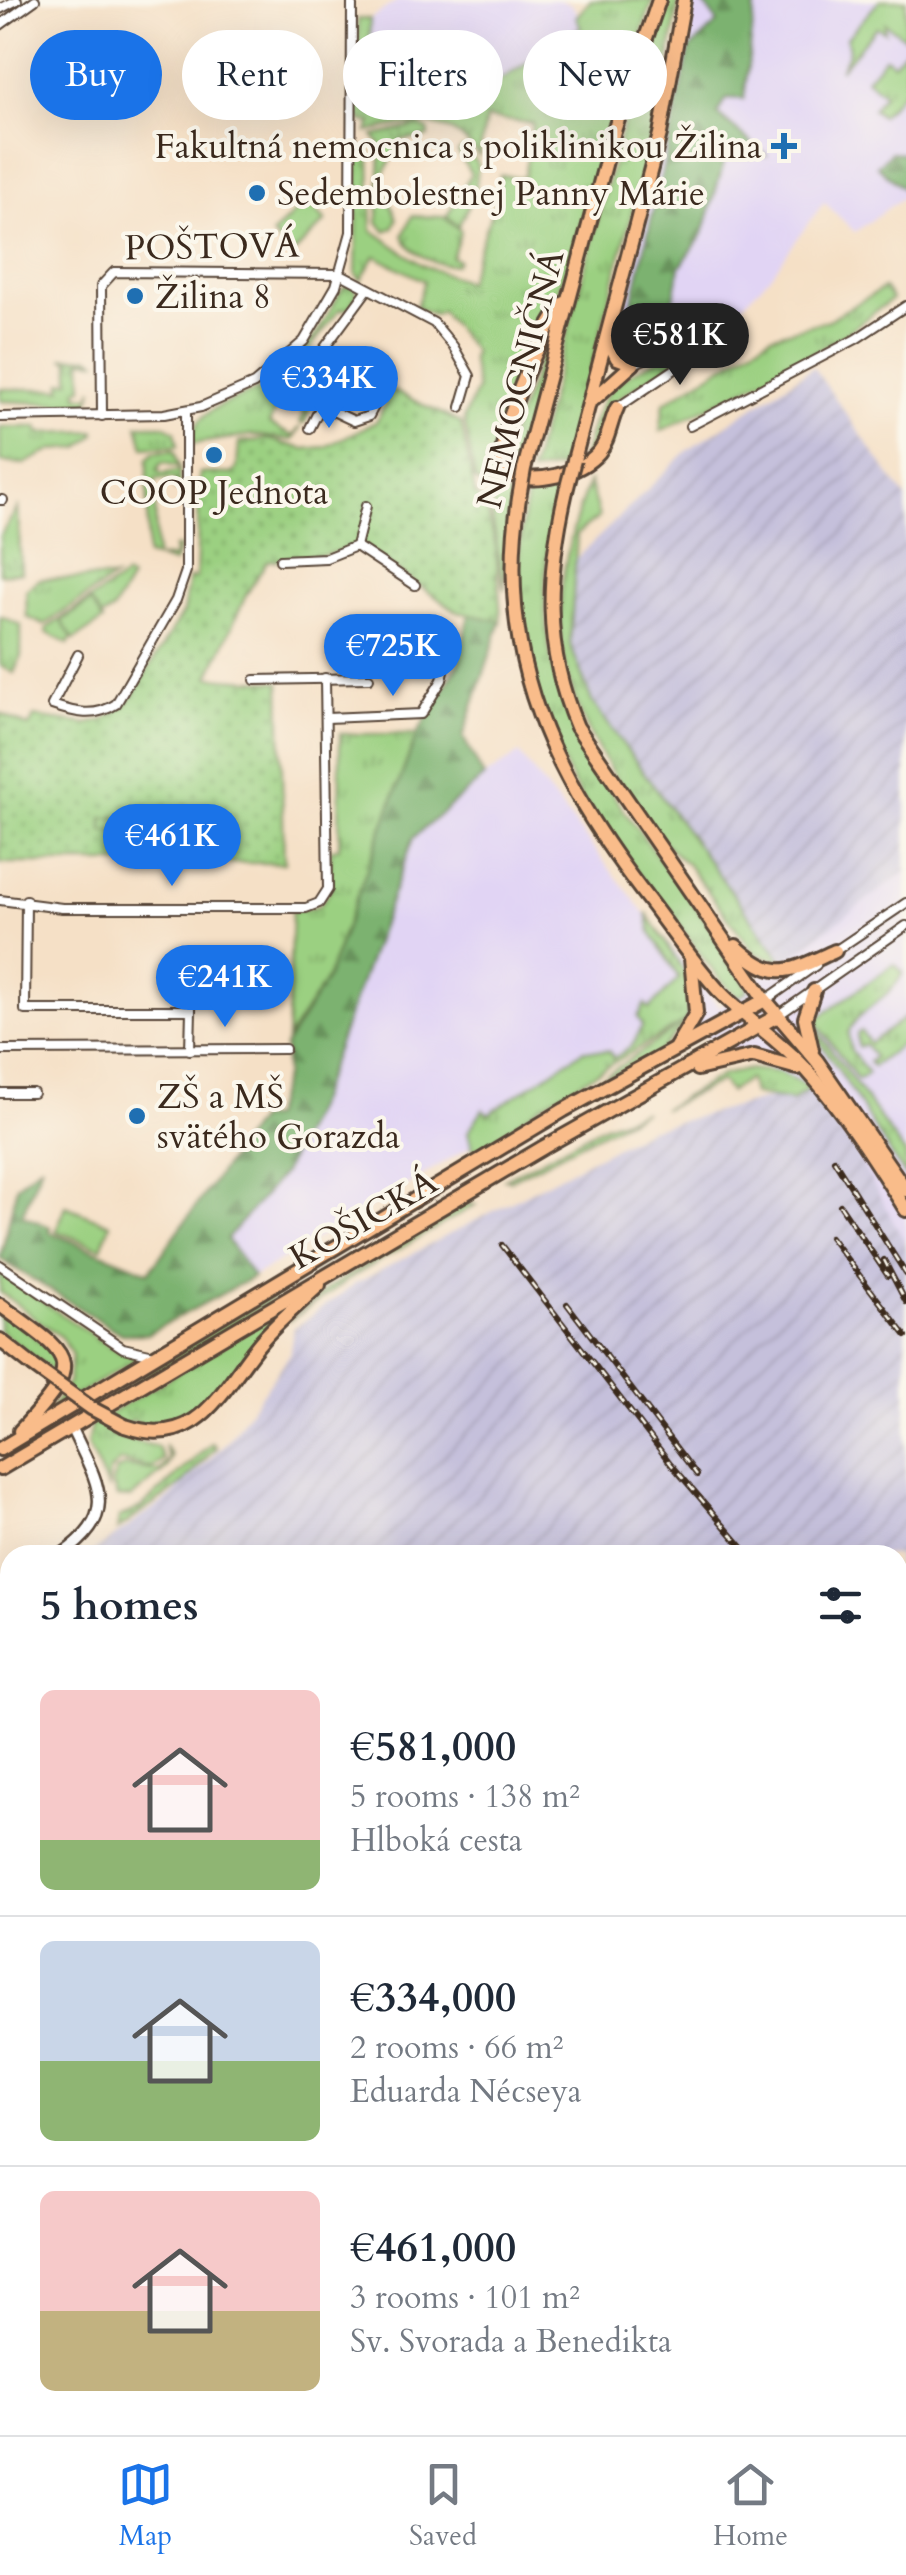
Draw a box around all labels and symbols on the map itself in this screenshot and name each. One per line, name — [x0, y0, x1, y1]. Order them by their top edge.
place label: Fakultná nemocnica s poliklinikou Žilina — [155, 123, 762, 171]
marker: Fakultná nemocnica s poliklinikou Žilina — [771, 133, 797, 159]
place label: Sedembolestnej Panny Márie — [277, 170, 705, 218]
marker: Sedembolestnej Panny Márie — [246, 182, 268, 204]
street label: POŠTOVÁ — [124, 221, 300, 273]
street label: NEMOCNIČNÁ — [466, 245, 576, 513]
place label: Žilina 8 — [155, 273, 271, 321]
marker: Žilina 8 — [124, 285, 146, 307]
pin: €581K — [610, 303, 750, 388]
pin: €334K — [259, 346, 399, 431]
marker: COOP Jednota — [203, 444, 225, 466]
place label: COOP Jednota — [100, 469, 328, 517]
pin: €725K — [323, 614, 463, 699]
pin: €461K — [102, 804, 242, 889]
pin: €241K — [155, 945, 295, 1030]
place label: ZŠ a MŠ svätého Gorazda — [157, 1073, 400, 1161]
marker: ZŠ a MŠ svätého Gorazda — [126, 1105, 148, 1127]
street label: KOŠICKÁ — [281, 1158, 446, 1282]

